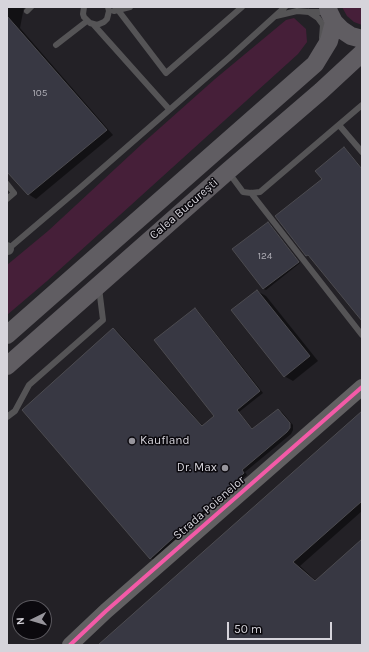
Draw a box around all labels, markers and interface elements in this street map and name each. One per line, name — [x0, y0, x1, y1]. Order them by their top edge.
house number: 105 — [33, 87, 47, 99]
street label: Calea București — [147, 175, 221, 243]
house number: 124 — [258, 250, 272, 262]
place label: Kaufland — [140, 434, 190, 448]
marker: Kaufland — [127, 436, 137, 446]
place label: Dr. Max — [177, 461, 217, 475]
marker: Dr. Max — [220, 463, 230, 473]
street label: Strada Poienelor — [170, 473, 248, 543]
north arrow — [12, 600, 52, 640]
scale bar — [229, 614, 334, 640]
text: N — [14, 617, 27, 626]
text: 50 m — [234, 622, 262, 636]

